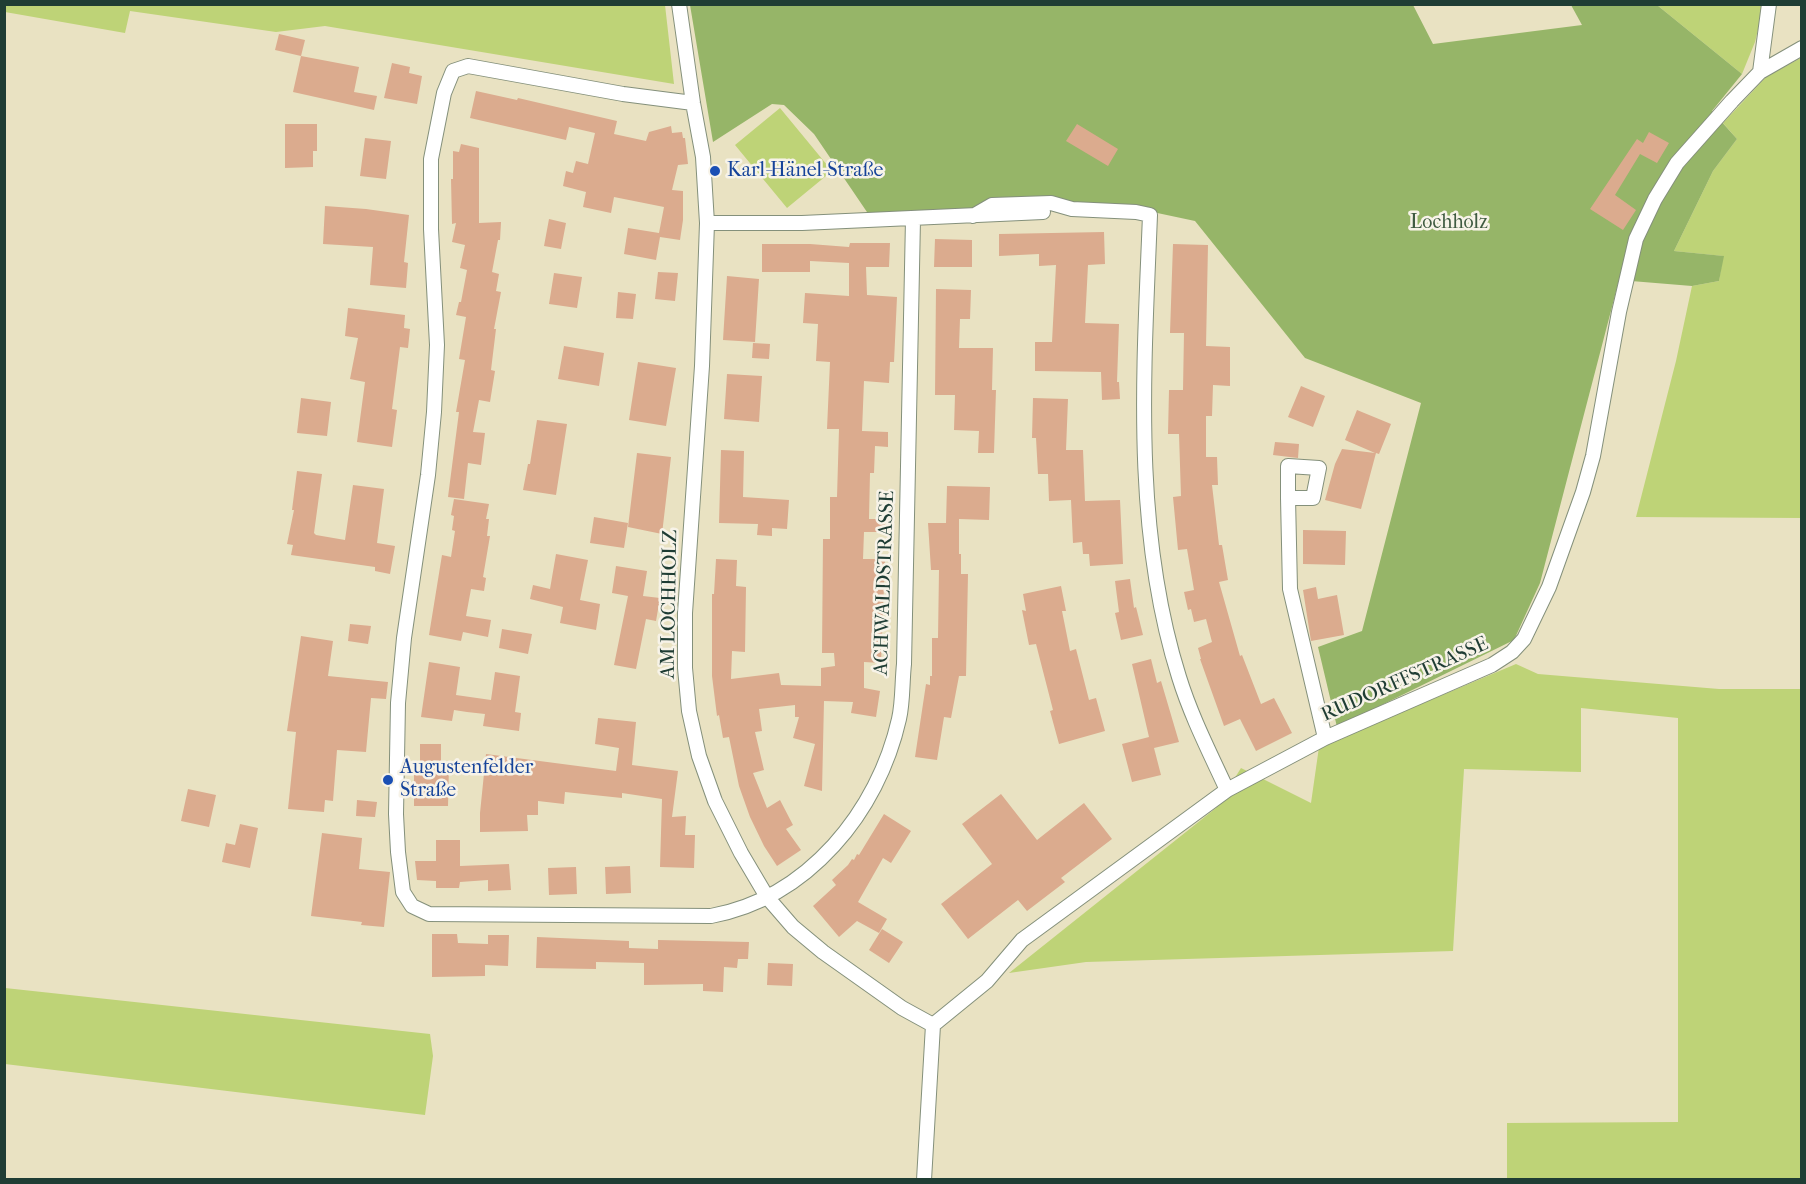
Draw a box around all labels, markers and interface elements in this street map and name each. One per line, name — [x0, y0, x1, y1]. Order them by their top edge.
place label: Karl-Hänel-Straße — [727, 159, 883, 183]
marker: Karl-Hänel-Straße — [708, 164, 722, 178]
park label: Lochholz — [1410, 211, 1488, 235]
street label: ACHWALDSTRASSE — [870, 490, 900, 676]
street label: AM LOCHHOLZ — [657, 529, 683, 679]
street label: RUDORFFSTRASSE — [1318, 632, 1492, 728]
place label: Augustenfelder Straße — [400, 756, 533, 803]
marker: Augustenfelder Straße — [381, 773, 395, 787]

